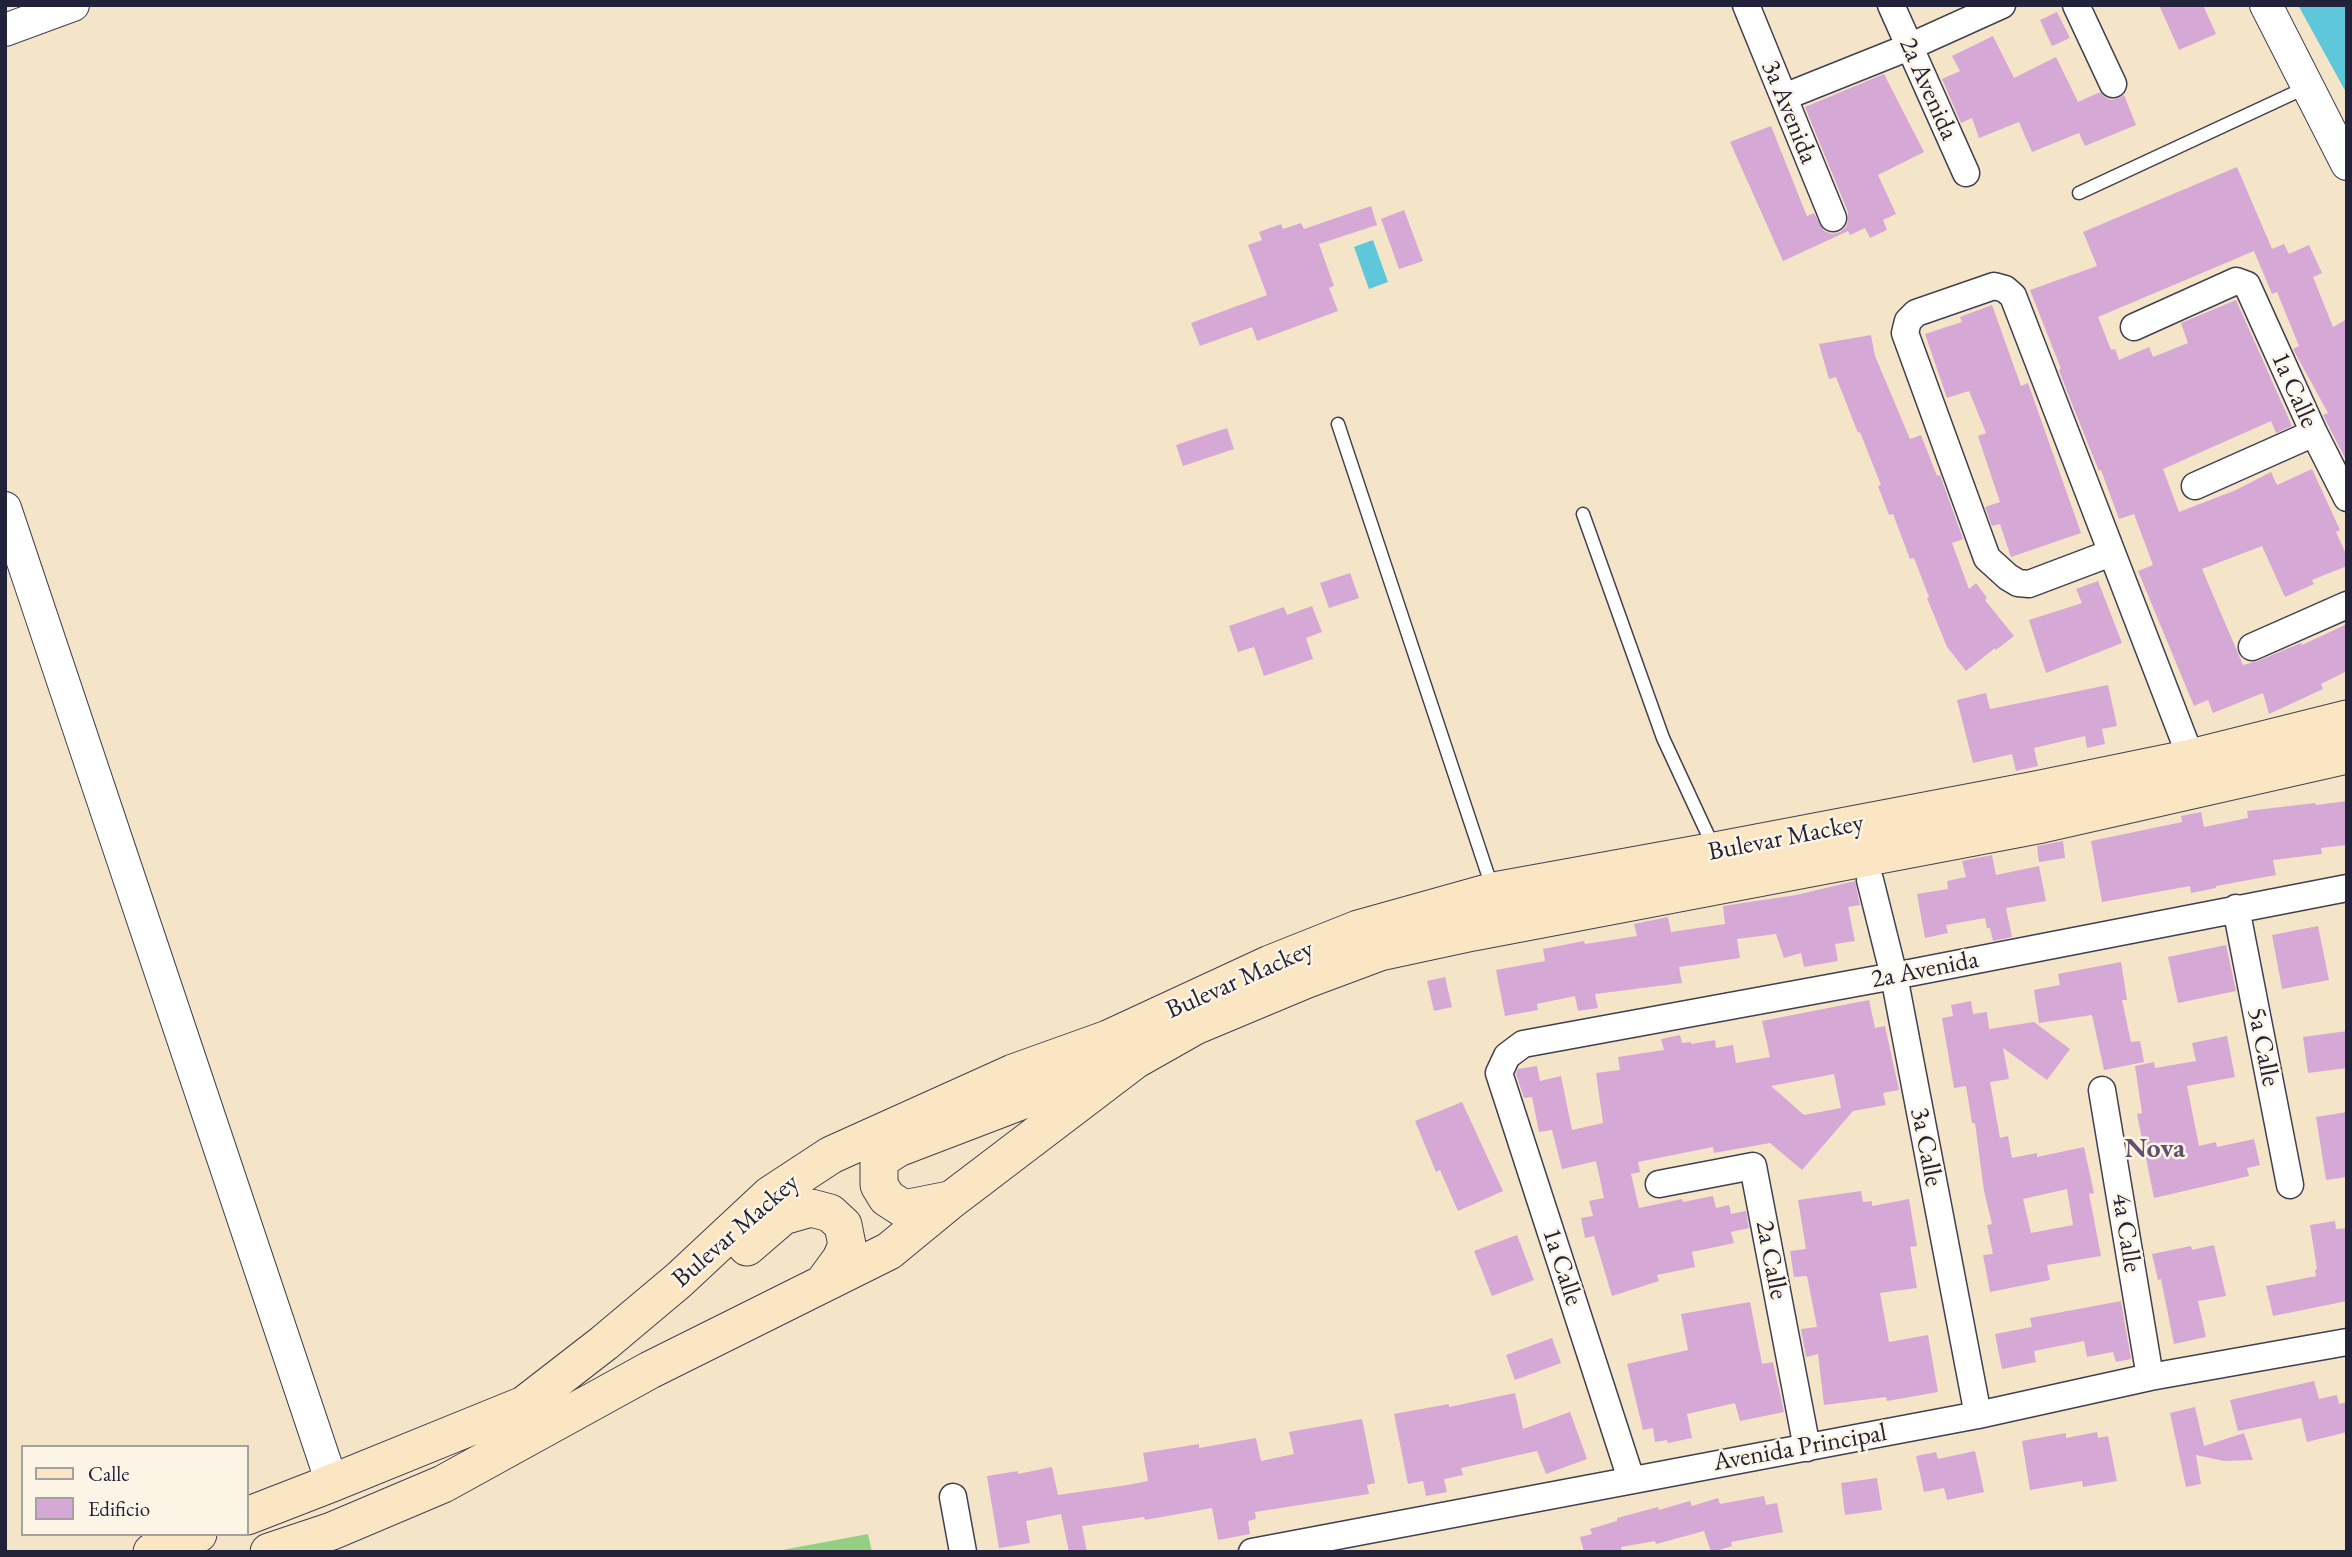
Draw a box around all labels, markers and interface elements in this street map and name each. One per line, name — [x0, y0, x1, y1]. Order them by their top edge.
street label: 2a Avenida — [1892, 33, 1964, 145]
street label: 3a Avenida — [1754, 56, 1824, 168]
street label: 1a Calle — [2264, 347, 2324, 433]
street label: Bulevar Mackey — [1705, 808, 1867, 868]
street label: Bulevar Mackey — [1161, 934, 1319, 1026]
street label: 2a Avenida — [1869, 944, 1981, 996]
street label: 5a Calle — [2240, 1005, 2286, 1089]
street label: 3a Calle — [1903, 1105, 1949, 1189]
district label: Nova — [2125, 1132, 2185, 1166]
street label: Bulevar Mackey — [666, 1167, 806, 1295]
street label: 4a Calle — [2104, 1191, 2148, 1275]
street label: 2a Calle — [1748, 1218, 1794, 1302]
street label: 1a Calle — [1535, 1224, 1589, 1310]
street label: Avenida Principal — [1711, 1417, 1889, 1479]
legend — [21, 1445, 248, 1536]
text: Calle — [88, 1460, 130, 1487]
text: Edificio — [88, 1495, 150, 1522]

